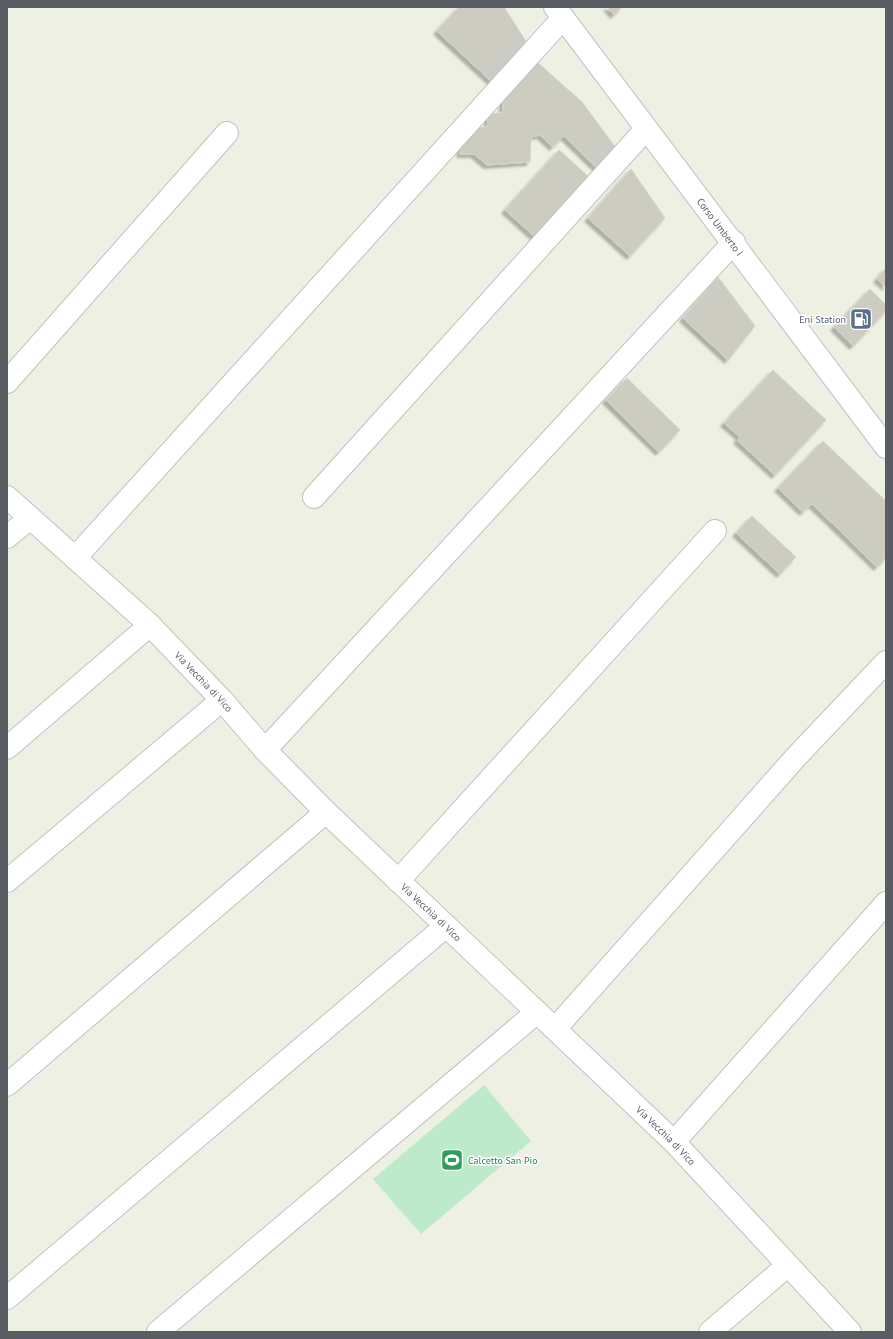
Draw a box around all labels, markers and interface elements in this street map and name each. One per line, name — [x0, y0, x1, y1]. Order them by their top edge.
street label: Corso Umberto I — [694, 195, 746, 258]
fuel station icon: Eni Station — [848, 306, 874, 332]
place label: Eni Station — [799, 313, 846, 326]
street label: Via Vecchia di Vico — [171, 648, 236, 715]
street label: Via Vecchia di Vico — [398, 879, 464, 944]
street label: Via Vecchia di Vico — [633, 1102, 699, 1168]
sports icon: Calcetto San Pio — [439, 1147, 465, 1173]
place label: Calcetto San Pio — [468, 1154, 538, 1167]

